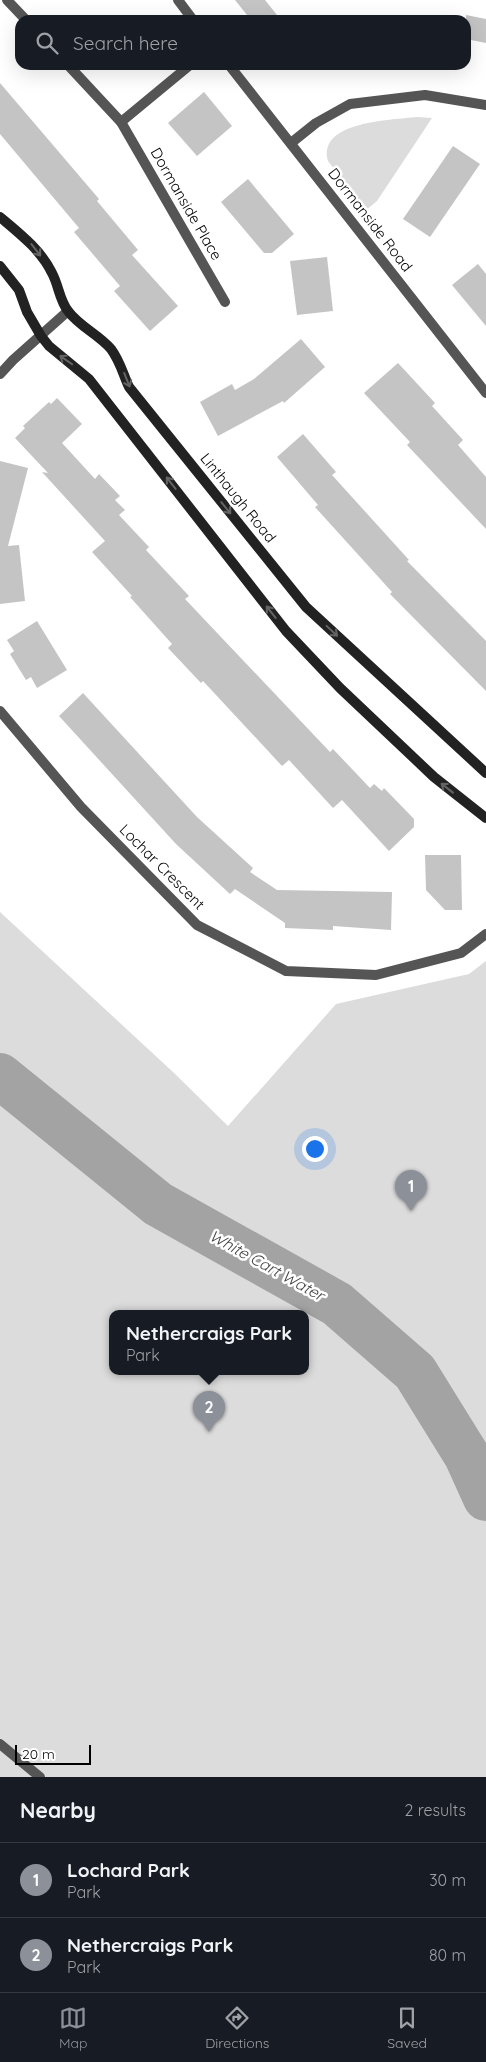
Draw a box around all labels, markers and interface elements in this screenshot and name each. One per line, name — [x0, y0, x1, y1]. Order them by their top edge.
search box — [15, 15, 471, 70]
icon: search — [33, 29, 61, 57]
text: Search here — [73, 31, 178, 55]
street label: Dormanside Place — [147, 144, 226, 263]
street label: Dormanside Road — [324, 164, 417, 275]
one-way arrow — [30, 244, 41, 257]
one-way arrow — [59, 355, 73, 365]
one-way arrow — [123, 372, 132, 387]
street label: Linthaugh Road — [196, 449, 280, 546]
one-way arrow — [166, 477, 177, 490]
one-way arrow — [221, 501, 232, 514]
one-way arrow — [265, 606, 276, 619]
one-way arrow — [325, 625, 338, 637]
one-way arrow — [441, 783, 454, 794]
street label: Lochar Crescent — [116, 820, 209, 913]
your location — [302, 1136, 328, 1162]
pin: 1 — [395, 1170, 427, 1211]
water label: White Cart Water — [206, 1225, 330, 1306]
popup — [109, 1310, 309, 1375]
text: Nethercraigs Park — [126, 1321, 292, 1345]
text: Park — [126, 1345, 160, 1365]
pin: 2 — [193, 1391, 225, 1432]
scale bar — [15, 1742, 91, 1765]
text: 20 m — [22, 1745, 55, 1763]
text: Nearby — [20, 1797, 96, 1823]
text: 2 results — [404, 1800, 466, 1820]
text: Lochard Park — [67, 1858, 190, 1882]
text: 1 — [33, 1870, 39, 1890]
text: 30 m — [429, 1870, 466, 1890]
text: Park — [67, 1882, 101, 1902]
text: Nethercraigs Park — [67, 1933, 233, 1957]
text: 2 — [31, 1945, 41, 1965]
text: 80 m — [429, 1945, 466, 1965]
text: Park — [67, 1957, 101, 1977]
tab: Map — [59, 2004, 87, 2052]
tab: Directions — [205, 2004, 269, 2052]
tab: Saved — [387, 2004, 427, 2052]

